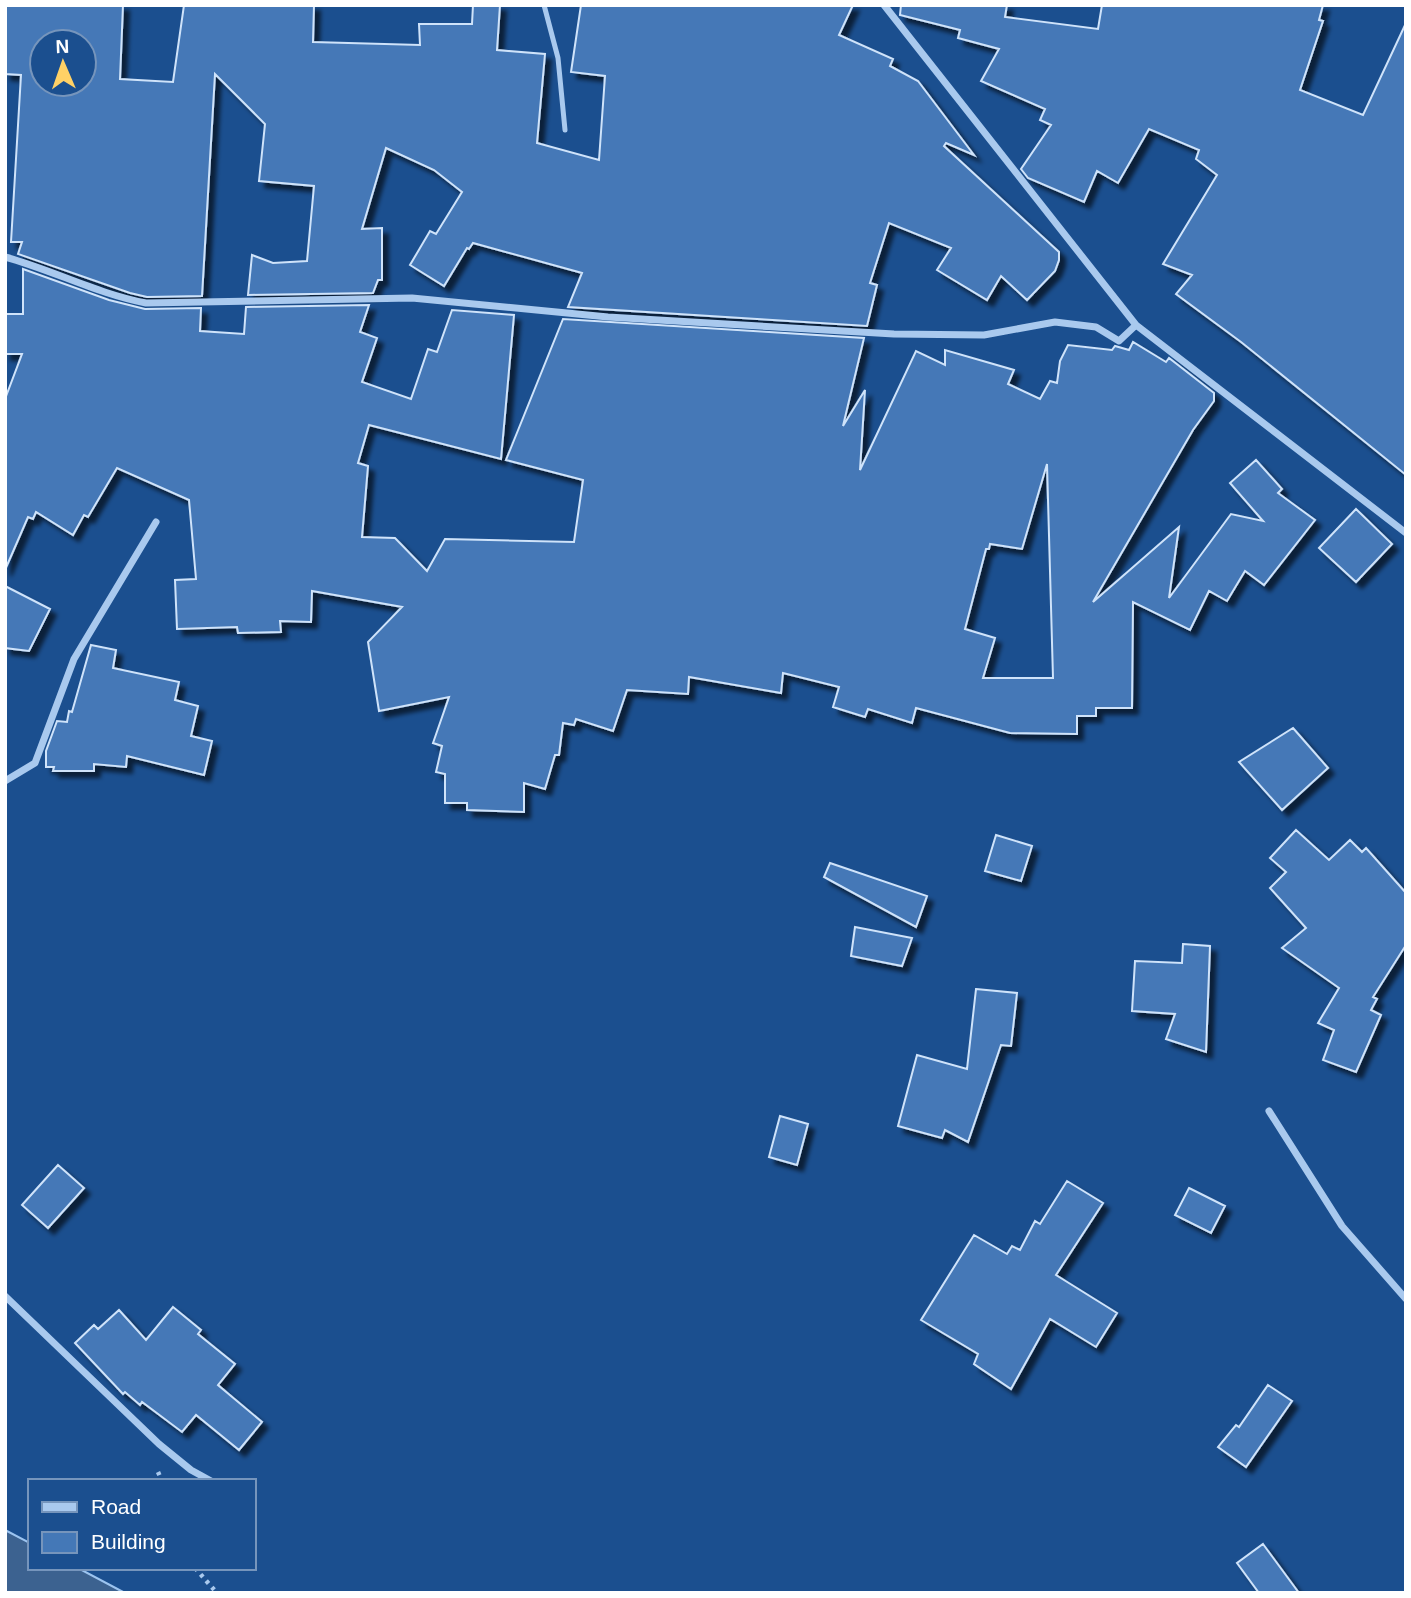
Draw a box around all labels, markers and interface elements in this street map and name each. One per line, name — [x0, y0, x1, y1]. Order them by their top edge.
north arrow — [28, 28, 98, 98]
text: N — [55, 36, 70, 57]
legend — [28, 1479, 256, 1570]
text: Road — [91, 1495, 141, 1518]
text: Building — [91, 1530, 166, 1553]

